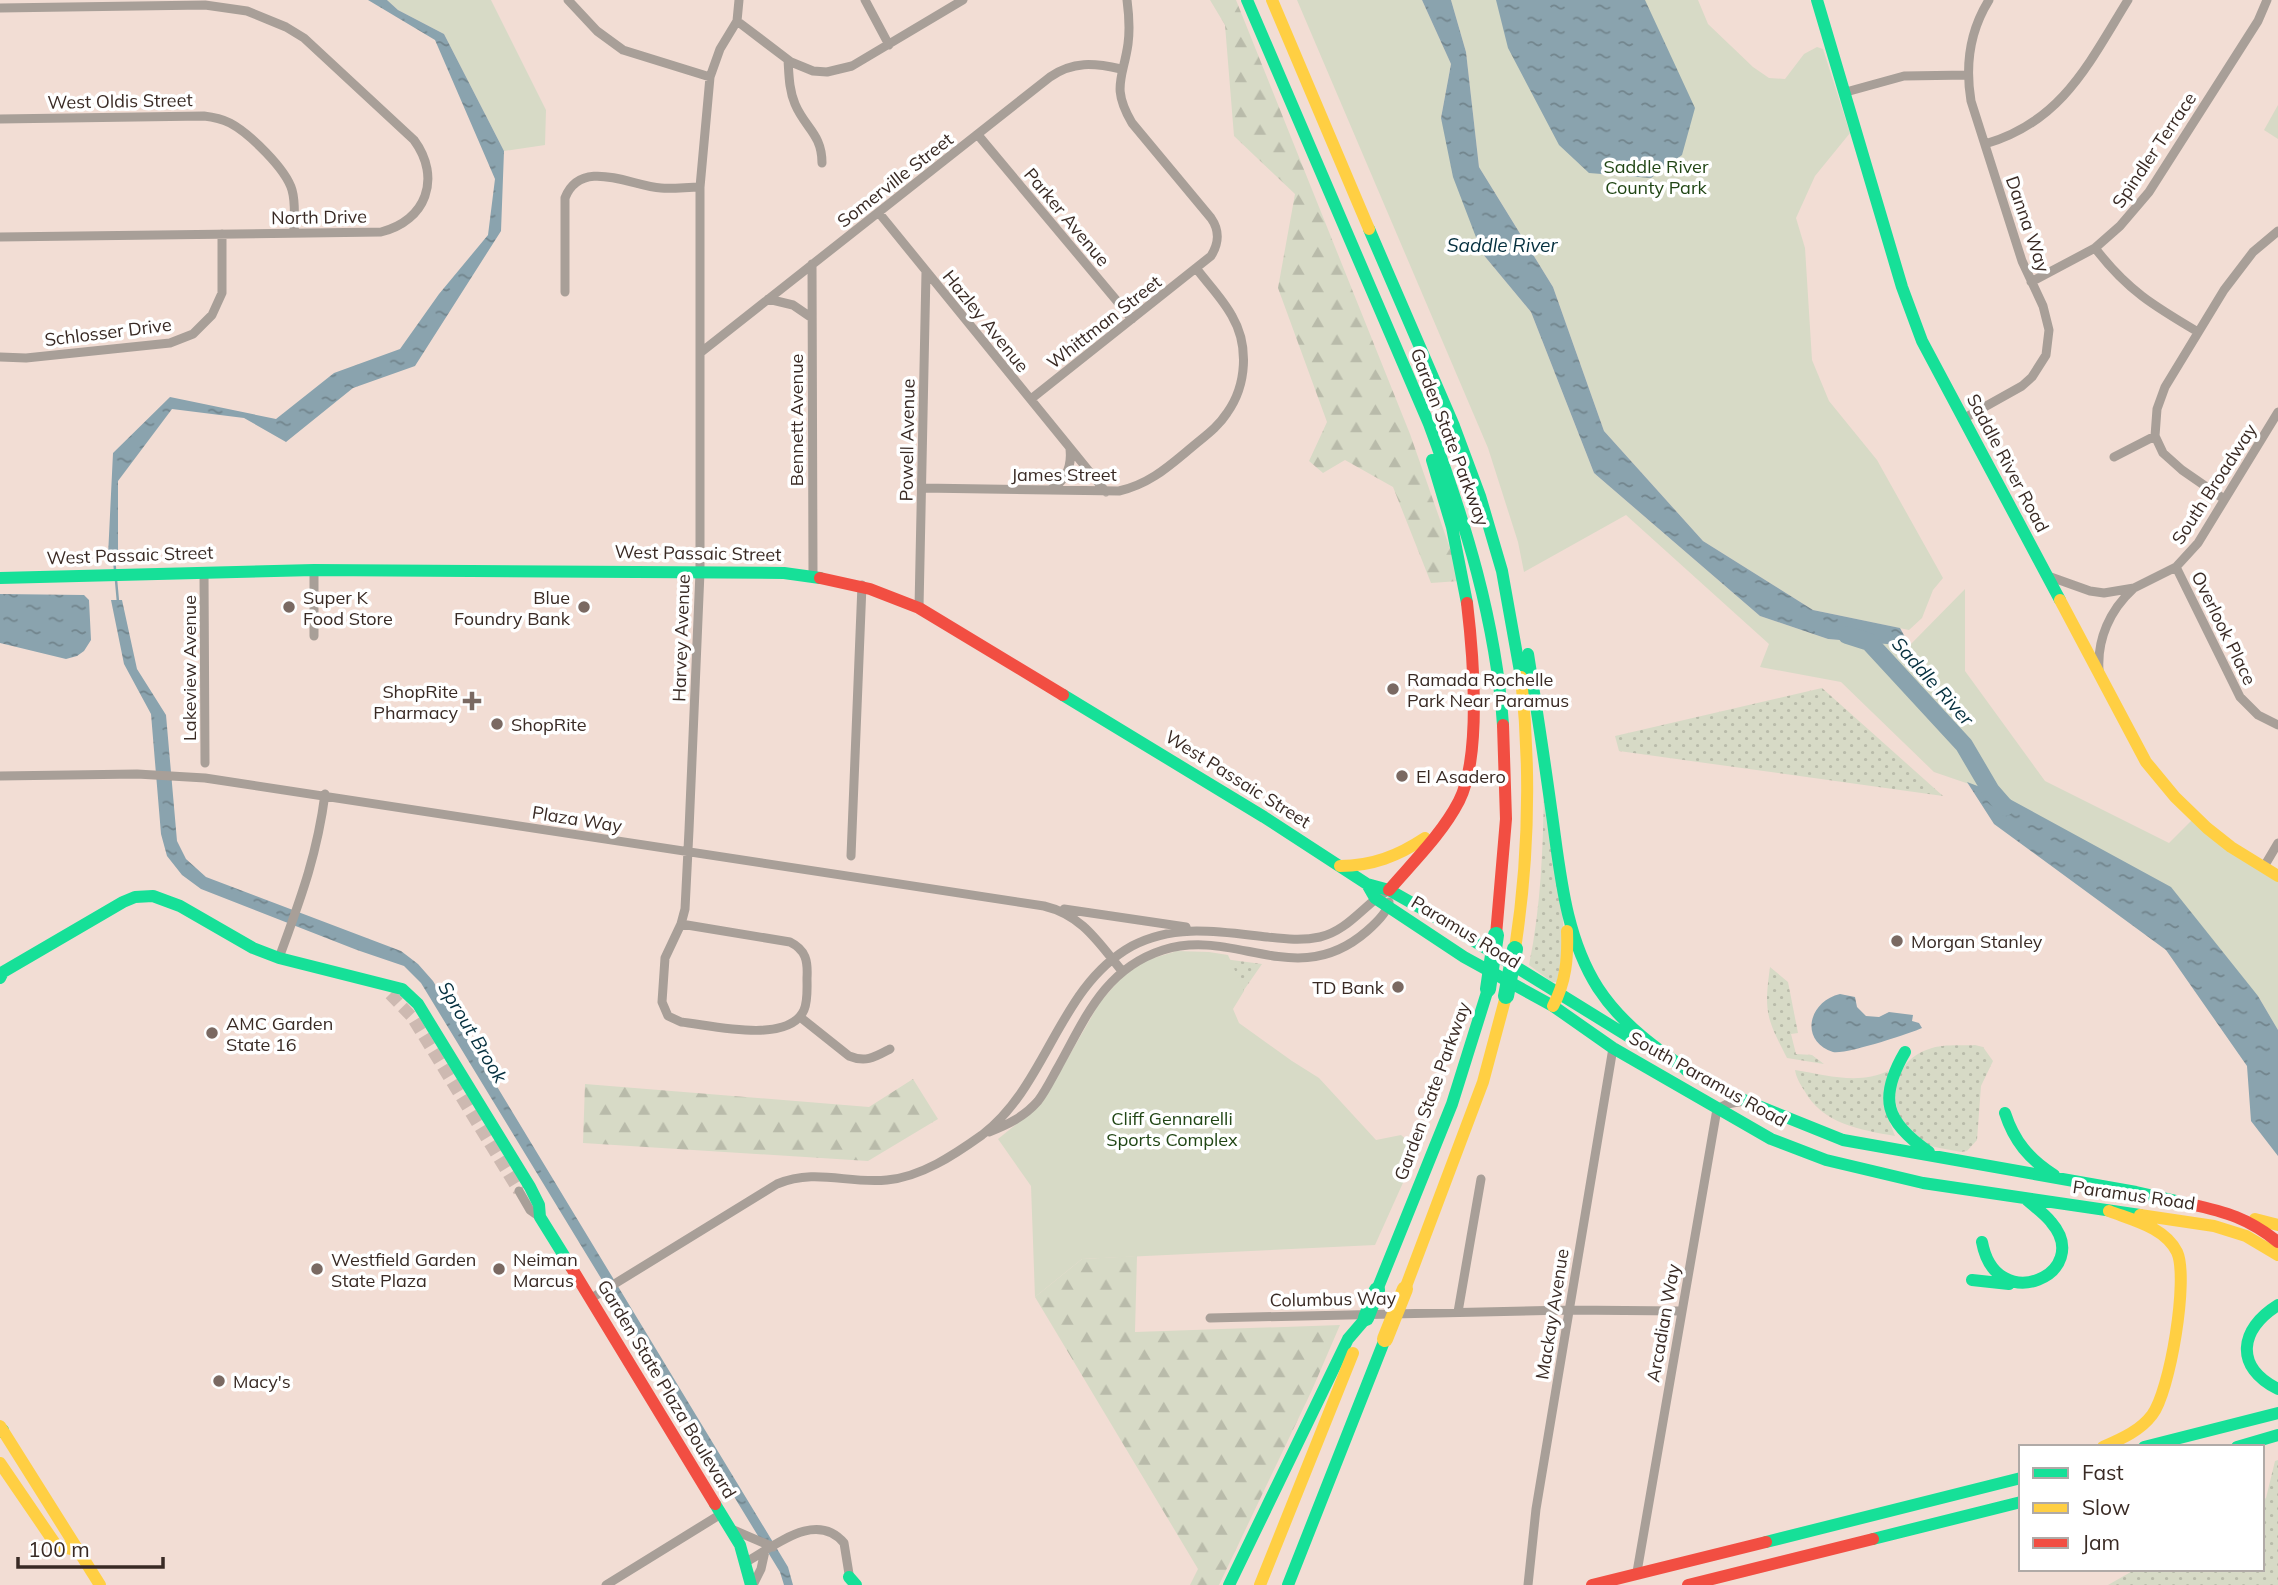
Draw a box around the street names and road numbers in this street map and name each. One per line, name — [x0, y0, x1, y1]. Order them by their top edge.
street label: West Oldis Street — [47, 88, 193, 114]
street label: Spindler Terrace — [2107, 88, 2201, 212]
street label: Somerville Street — [832, 128, 958, 232]
street label: Parker Avenue — [1019, 163, 1115, 271]
street label: Danna Way — [2001, 173, 2055, 275]
street label: North Drive — [271, 205, 367, 229]
street label: Hazley Avenue — [938, 265, 1034, 377]
street label: Whittman Street — [1042, 270, 1166, 374]
street label: Schlosser Drive — [43, 313, 173, 351]
street label: Garden State Parkway — [1405, 345, 1495, 530]
street label: Bennett Avenue — [785, 354, 808, 486]
street label: Powell Avenue — [894, 378, 920, 502]
street label: Saddle River Road — [1962, 390, 2054, 536]
street label: South Broadway — [2166, 419, 2262, 549]
street label: James Street — [1011, 463, 1117, 486]
street label: West Passaic Street — [614, 540, 782, 566]
street label: West Passaic Street — [46, 541, 214, 569]
street label: Overlook Place — [2187, 567, 2261, 689]
street label: Harvey Avenue — [667, 574, 695, 702]
street label: Lakeview Avenue — [178, 595, 201, 741]
street label: West Passaic Street — [1161, 725, 1315, 833]
street label: Plaza Way — [530, 801, 624, 838]
street label: Paramus Road — [1407, 890, 1525, 974]
street label: Garden State Parkway — [1389, 998, 1475, 1184]
street label: South Paramus Road — [1625, 1026, 1791, 1132]
street label: Paramus Road — [2071, 1175, 2197, 1215]
street label: Mackay Avenue — [1530, 1247, 1574, 1381]
street label: Arcadian Way — [1641, 1262, 1685, 1384]
street label: Garden State Plaza Boulevard — [593, 1275, 741, 1503]
street label: Columbus Way — [1270, 1286, 1397, 1312]

